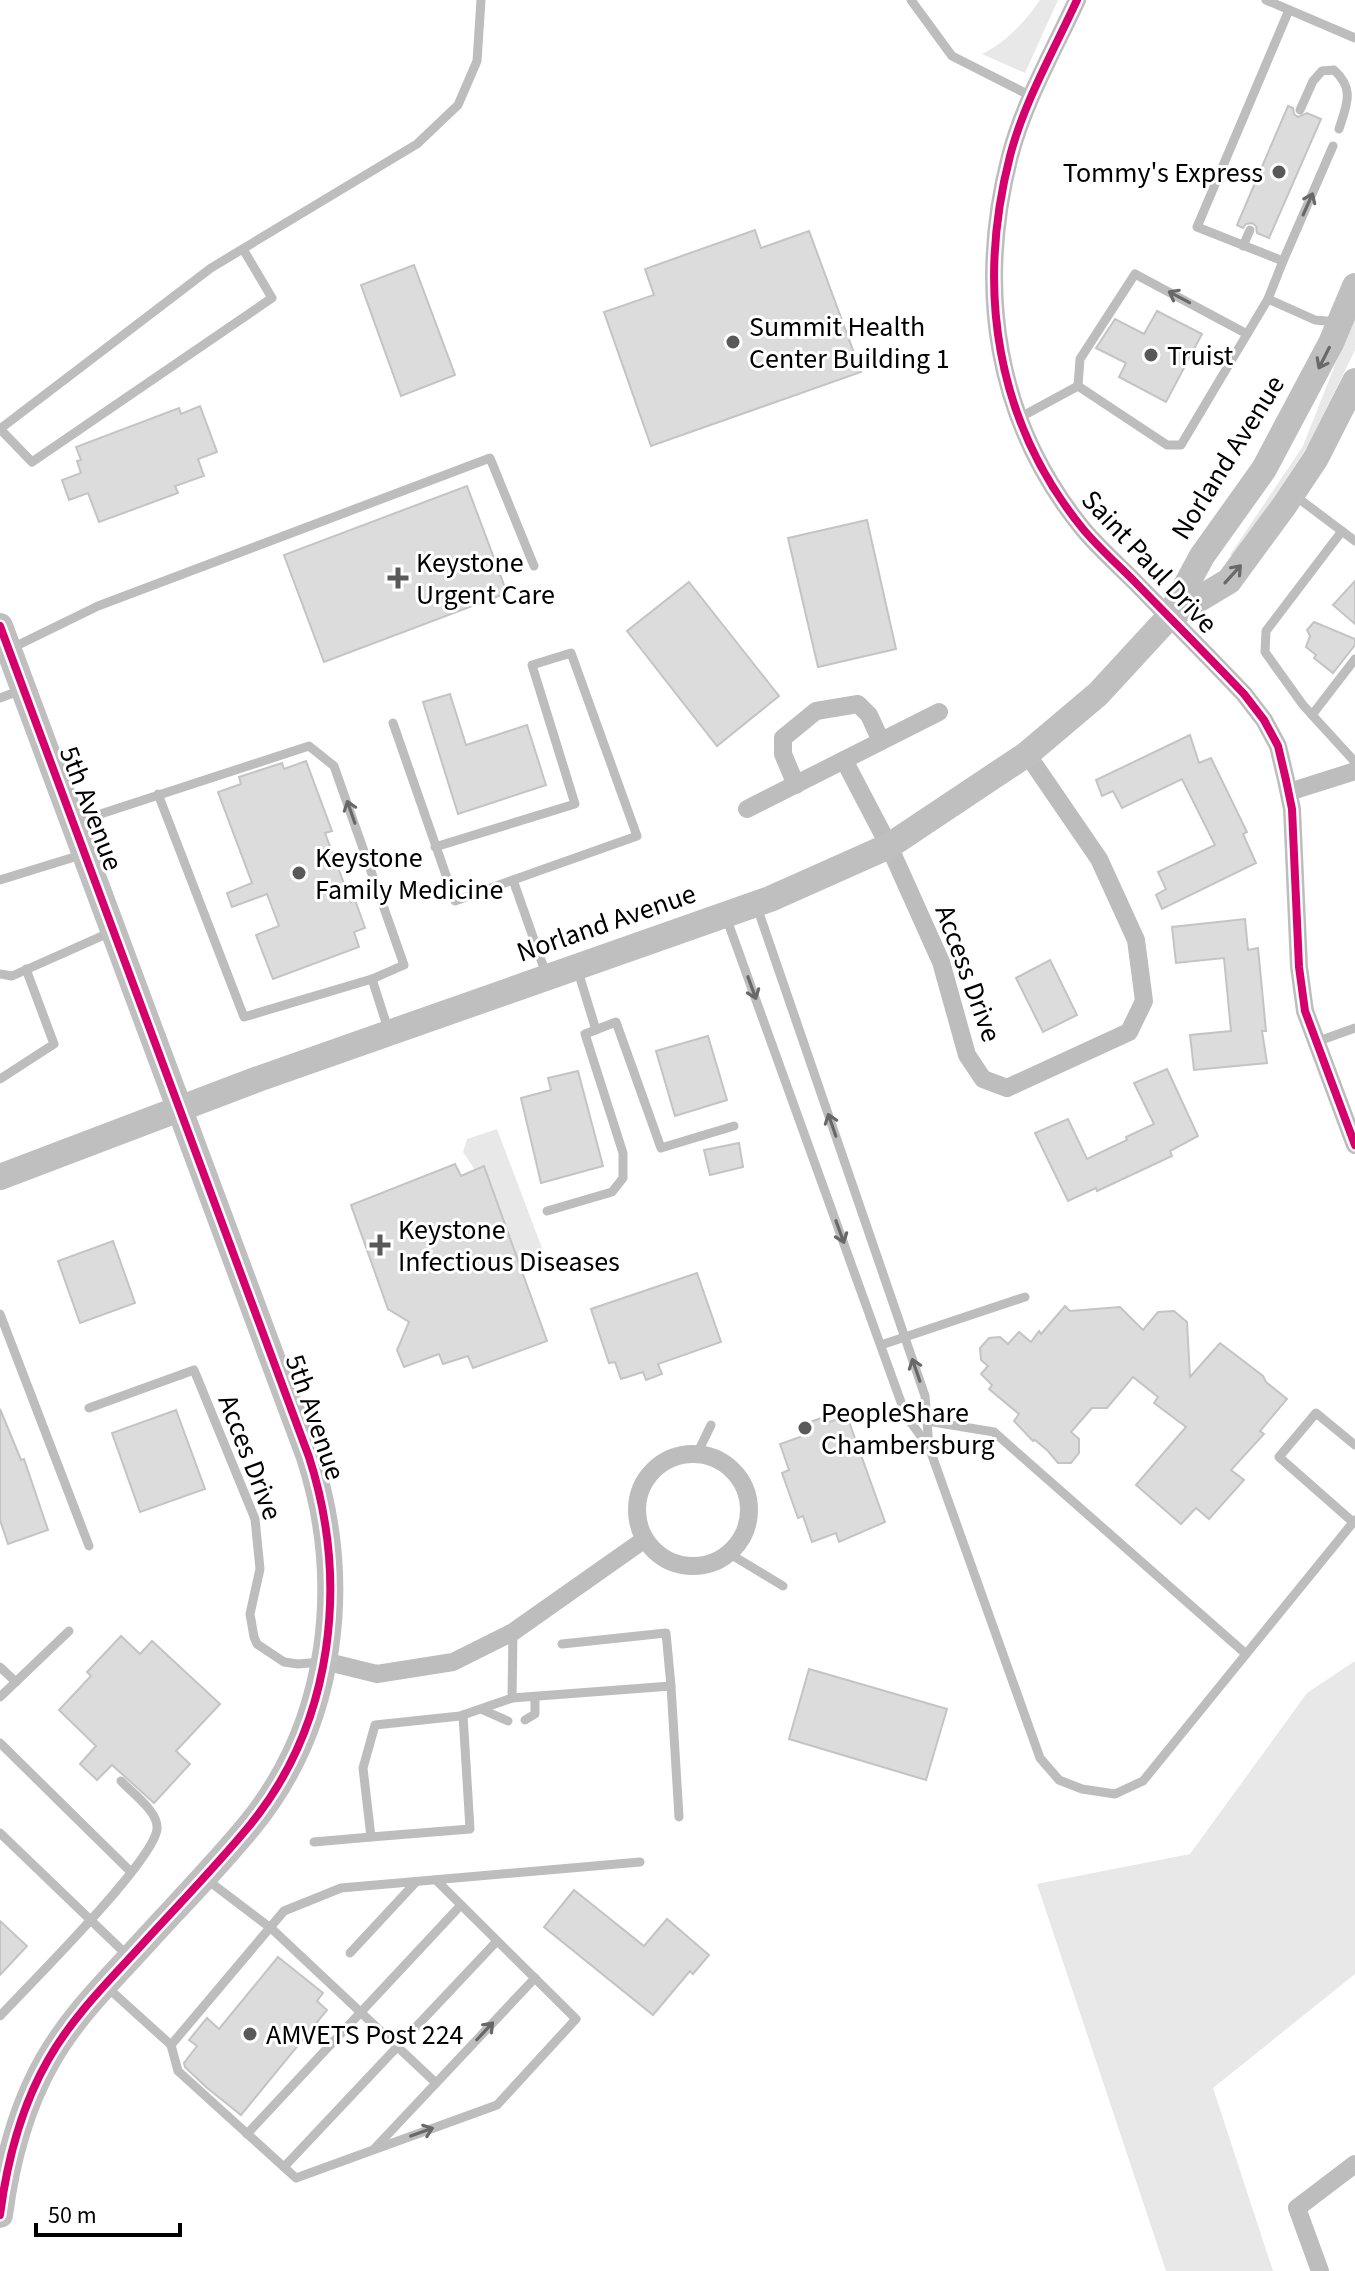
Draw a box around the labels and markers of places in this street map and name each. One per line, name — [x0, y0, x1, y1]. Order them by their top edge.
place label: Tommy's Express — [1063, 153, 1263, 193]
marker: Tommy's Express — [1270, 163, 1288, 181]
place label: Summit Health Center Building 1 — [749, 307, 950, 379]
marker: Summit Health Center Building 1 — [724, 333, 742, 351]
place label: Truist — [1167, 336, 1234, 376]
marker: Truist — [1142, 346, 1160, 364]
place label: Keystone Urgent Care — [416, 543, 555, 615]
marker: Keystone Urgent Care — [387, 567, 409, 589]
place label: Keystone Family Medicine — [315, 838, 503, 910]
marker: Keystone Family Medicine — [290, 864, 308, 882]
place label: Keystone Infectious Diseases — [398, 1210, 620, 1282]
marker: Keystone Infectious Diseases — [369, 1234, 391, 1256]
place label: PeopleShare Chambersburg — [821, 1393, 995, 1465]
marker: PeopleShare Chambersburg — [796, 1419, 814, 1437]
place label: AMVETS Post 224 — [266, 2015, 464, 2055]
marker: AMVETS Post 224 — [241, 2025, 259, 2043]

